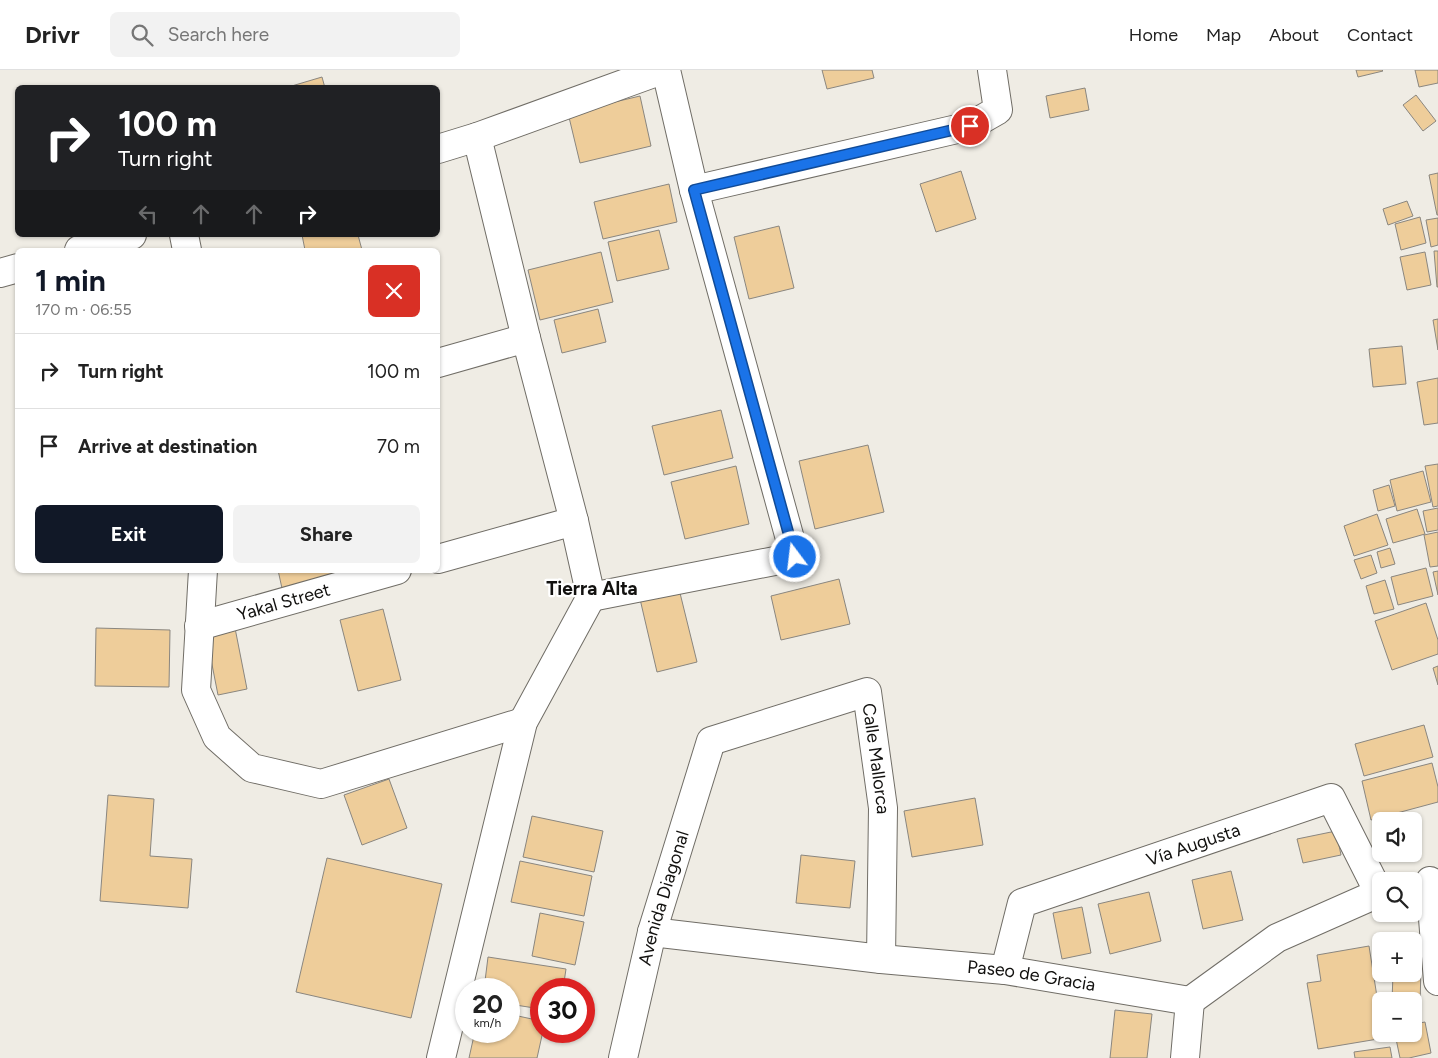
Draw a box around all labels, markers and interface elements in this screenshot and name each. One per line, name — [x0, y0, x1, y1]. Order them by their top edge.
search box — [110, 12, 460, 57]
text: Drivr — [25, 20, 80, 49]
icon: search — [128, 21, 156, 49]
text: Search here — [168, 23, 269, 46]
text: Home — [1129, 24, 1178, 46]
text: Map — [1206, 24, 1241, 46]
text: About — [1269, 24, 1319, 46]
text: Contact — [1347, 24, 1413, 46]
text: 100 m — [118, 103, 217, 145]
icon: right — [35, 105, 100, 170]
pin — [949, 105, 991, 147]
icon: arrive — [956, 112, 984, 140]
text: Turn right — [118, 145, 213, 172]
icon: left — [134, 200, 162, 228]
icon: ahead — [187, 200, 215, 228]
icon: ahead — [240, 200, 268, 228]
icon: right — [293, 200, 321, 228]
text: 1 min — [35, 262, 106, 299]
button: close — [368, 265, 420, 317]
text: 170 m · 06:55 — [35, 300, 132, 319]
icon: right — [35, 357, 63, 385]
text: Turn right — [78, 360, 164, 383]
text: 100 m — [367, 360, 420, 383]
icon: arrive — [35, 432, 63, 460]
text: Arrive at destination — [78, 435, 257, 458]
text: 70 m — [377, 435, 420, 458]
button: Exit — [35, 505, 223, 563]
button: Share — [233, 505, 420, 563]
position arrow — [768, 530, 820, 582]
district label: Tierra Alta — [546, 577, 638, 600]
street label: Yakal Street — [235, 578, 333, 626]
street label: Calle Mallorca — [858, 702, 894, 814]
map controls — [1372, 812, 1422, 1042]
button: sound — [1372, 812, 1422, 862]
street label: Vía Augusta — [1144, 819, 1243, 871]
street label: Avenida Diagonal — [634, 828, 694, 968]
button: search — [1372, 872, 1422, 922]
button: + — [1372, 932, 1422, 982]
street label: Paseo de Gracia — [966, 956, 1097, 996]
speed limit sign: 30 — [530, 978, 595, 1043]
text: 20 — [472, 989, 503, 1019]
button: − — [1372, 992, 1422, 1042]
text: km/h — [474, 1016, 501, 1030]

